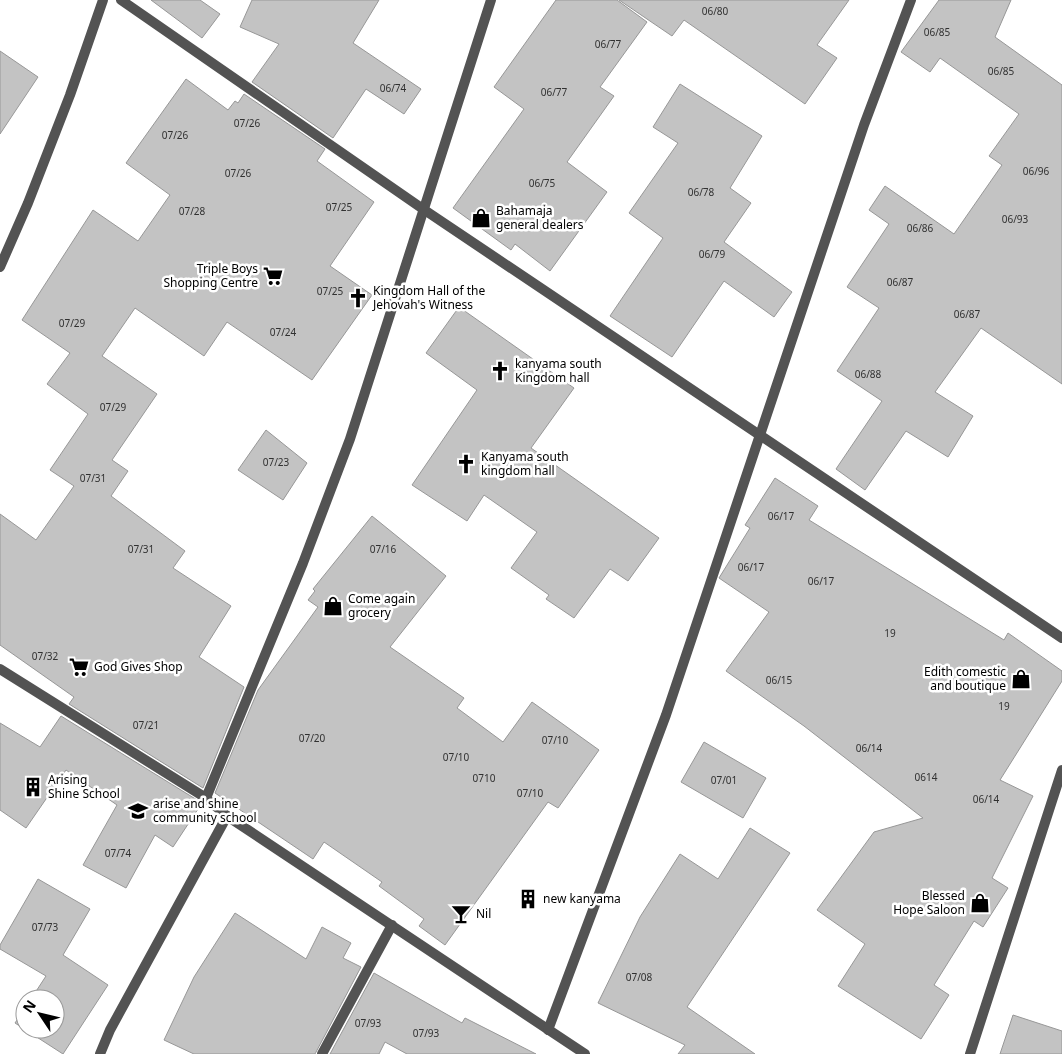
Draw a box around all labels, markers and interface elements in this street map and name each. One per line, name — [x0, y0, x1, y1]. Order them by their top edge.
house number: 06/80 — [702, 4, 729, 18]
house number: 06/85 — [924, 25, 951, 39]
house number: 06/77 — [595, 37, 622, 51]
house number: 06/85 — [988, 64, 1015, 78]
house number: 06/74 — [380, 81, 407, 95]
house number: 06/77 — [541, 85, 568, 99]
house number: 07/26 — [234, 116, 261, 130]
house number: 07/26 — [162, 128, 189, 142]
house number: 06/96 — [1023, 164, 1050, 178]
house number: 07/26 — [225, 166, 252, 180]
house number: 06/75 — [529, 176, 556, 190]
house number: 06/78 — [688, 185, 715, 199]
house number: 07/25 — [326, 200, 353, 214]
place label: Bahamaja general dealers — [496, 202, 584, 233]
house number: 07/28 — [179, 204, 206, 218]
shop icon: Bahamaja general dealers — [470, 207, 492, 229]
house number: 06/93 — [1002, 212, 1029, 226]
house number: 06/86 — [907, 221, 934, 235]
house number: 06/79 — [699, 247, 726, 261]
place label: Triple Boys Shopping Centre — [163, 260, 258, 291]
supermarket icon: Triple Boys Shopping Centre — [262, 265, 284, 287]
house number: 06/87 — [887, 275, 914, 289]
place label: Kingdom Hall of the Jehovah's Witness — [372, 282, 485, 313]
house number: 07/25 — [317, 284, 344, 298]
church icon: Kingdom Hall of the Jehovah's Witness — [347, 287, 369, 309]
house number: 06/87 — [954, 307, 981, 321]
house number: 07/29 — [59, 316, 86, 330]
house number: 07/24 — [270, 325, 297, 339]
place label: kanyama south Kingdom hall — [515, 355, 602, 386]
church icon: kanyama south Kingdom hall — [489, 360, 511, 382]
house number: 06/88 — [855, 367, 882, 381]
house number: 07/29 — [100, 400, 127, 414]
place label: Kanyama south kingdom hall — [481, 448, 569, 479]
church icon: Kanyama south kingdom hall — [455, 453, 477, 475]
house number: 07/23 — [263, 455, 290, 469]
house number: 07/31 — [80, 471, 106, 485]
house number: 06/17 — [768, 509, 795, 523]
house number: 07/31 — [128, 542, 154, 556]
house number: 07/16 — [370, 542, 397, 556]
house number: 06/17 — [738, 560, 765, 574]
house number: 06/17 — [808, 574, 835, 588]
place label: Come again grocery — [348, 590, 415, 621]
shop icon: Come again grocery — [322, 595, 344, 617]
house number: 19 — [884, 626, 896, 640]
house number: 07/32 — [32, 649, 59, 663]
supermarket icon: God Gives Shop — [68, 656, 90, 678]
place label: God Gives Shop — [94, 658, 183, 675]
place label: Edith comestic and boutique — [924, 663, 1006, 694]
shop icon: Edith comestic and boutique — [1010, 668, 1032, 690]
house number: 06/15 — [766, 673, 793, 687]
house number: 19 — [998, 699, 1010, 713]
house number: 07/21 — [133, 718, 159, 732]
house number: 07/20 — [299, 731, 326, 745]
house number: 07/10 — [542, 733, 569, 747]
house number: 06/14 — [856, 741, 883, 755]
house number: 07/10 — [443, 750, 470, 764]
house number: 0614 — [915, 770, 938, 784]
place label: Arising Shine School — [48, 771, 120, 802]
house number: 0710 — [473, 771, 496, 785]
house number: 07/01 — [711, 773, 737, 787]
building icon: Arising Shine School — [22, 776, 44, 798]
house number: 07/10 — [517, 786, 544, 800]
house number: 06/14 — [973, 792, 1000, 806]
place label: arise and shine community school — [153, 795, 257, 826]
school or university icon: arise and shine community school — [127, 800, 149, 822]
house number: 07/74 — [105, 846, 132, 860]
place label: Blessed Hope Saloon — [893, 887, 965, 918]
building icon: new kanyama — [517, 888, 539, 910]
place label: new kanyama — [543, 890, 621, 907]
shop icon: Blessed Hope Saloon — [969, 892, 991, 914]
bar icon: Nil — [450, 903, 472, 925]
place label: Nil — [476, 905, 491, 922]
house number: 07/73 — [32, 920, 59, 934]
house number: 07/08 — [626, 970, 653, 984]
north arrow — [15, 989, 65, 1039]
text: N — [18, 996, 40, 1016]
house number: 07/93 — [355, 1016, 382, 1030]
house number: 07/93 — [413, 1026, 440, 1040]

